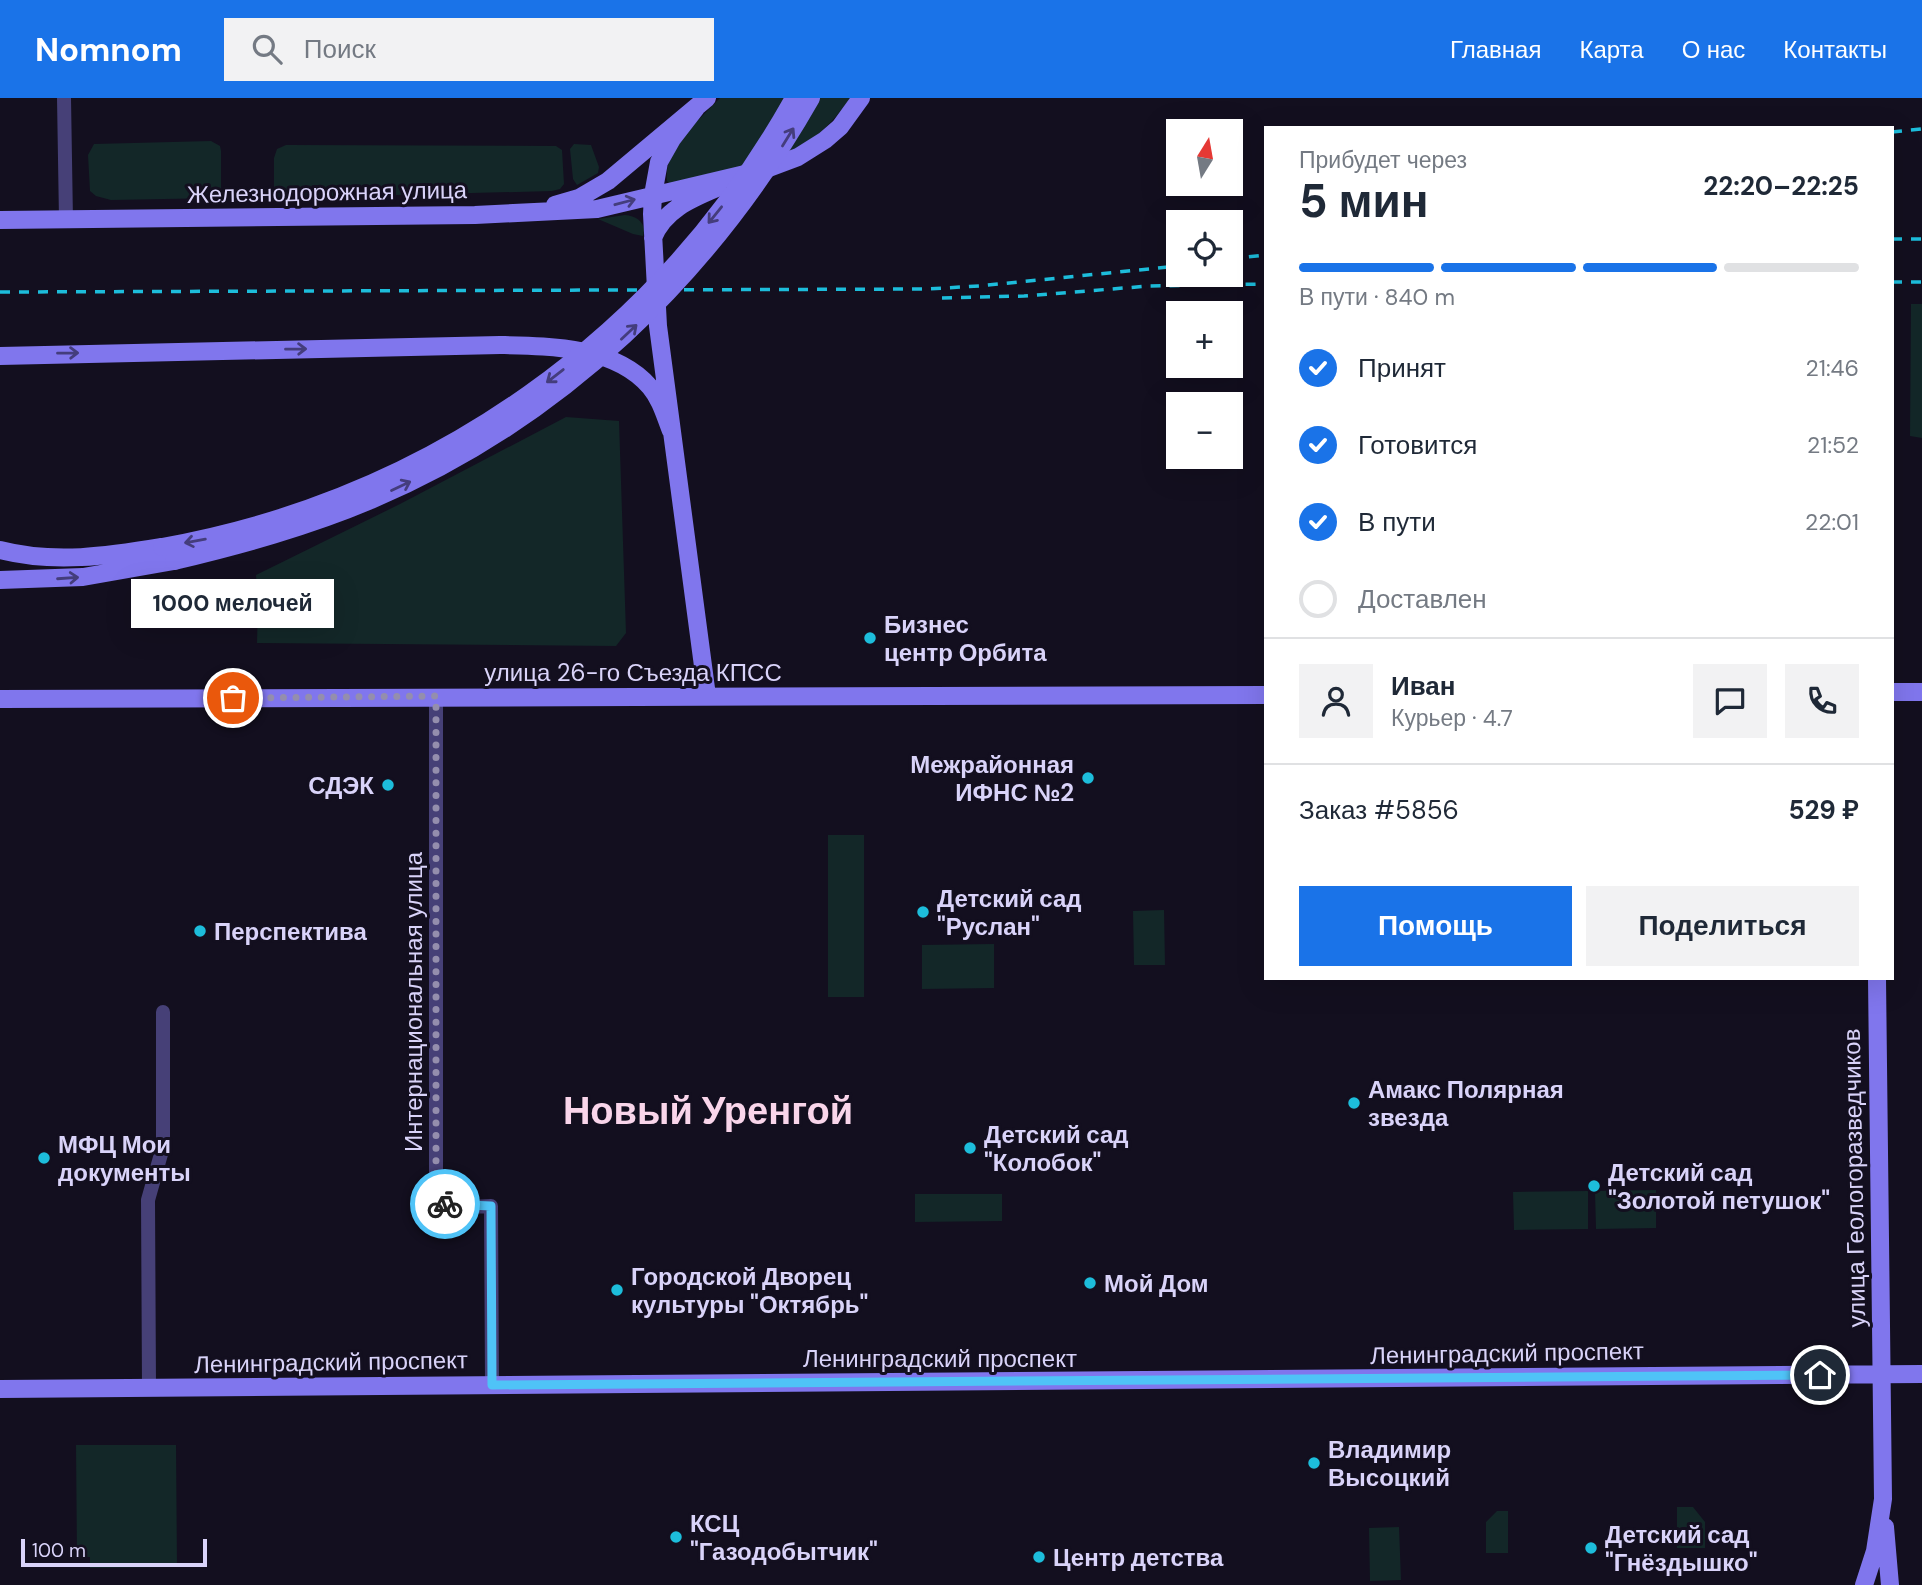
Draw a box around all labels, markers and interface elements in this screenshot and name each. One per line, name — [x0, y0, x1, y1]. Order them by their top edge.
search box — [224, 18, 714, 81]
text: Nomnom — [35, 28, 182, 71]
icon: search — [248, 30, 286, 68]
text: Поиск — [304, 32, 376, 66]
text: Главная — [1450, 34, 1541, 65]
text: Карта — [1579, 34, 1644, 65]
text: О нас — [1682, 34, 1745, 65]
text: Контакты — [1783, 34, 1887, 65]
north arrow — [1166, 119, 1242, 196]
map controls — [1166, 119, 1243, 469]
one-way arrow — [782, 128, 796, 148]
text: Прибудет через — [1299, 145, 1467, 175]
text: 22:20–22:25 — [1703, 169, 1859, 203]
text: 5 мин — [1299, 171, 1429, 231]
street label: Железнодорожная улица — [187, 174, 468, 210]
one-way arrow — [614, 195, 636, 208]
one-way arrow — [707, 206, 723, 224]
button: locate — [1166, 210, 1243, 287]
text: В пути · 840 m — [1299, 282, 1455, 312]
button: + — [1166, 301, 1243, 378]
one-way arrow — [620, 323, 637, 340]
one-way arrow — [284, 342, 307, 356]
one-way arrow — [56, 346, 79, 360]
icon: check — [1299, 349, 1337, 387]
text: Принят — [1358, 351, 1446, 385]
text: 21:46 — [1806, 353, 1859, 383]
one-way arrow — [546, 369, 564, 384]
button: − — [1166, 392, 1243, 469]
icon: check — [1299, 426, 1337, 464]
text: Готовится — [1358, 428, 1477, 462]
text: 21:52 — [1807, 430, 1859, 460]
one-way arrow — [390, 479, 411, 492]
icon: check — [1299, 503, 1337, 541]
text: В пути — [1358, 505, 1436, 539]
text: 22:01 — [1805, 507, 1859, 537]
one-way arrow — [184, 535, 207, 548]
one-way arrow — [56, 571, 79, 584]
callout: 1000 мелочей — [132, 579, 334, 628]
text: Доставлен — [1358, 582, 1487, 616]
text: 1000 мелочей — [152, 588, 313, 618]
place label: Бизнес центр Орбита — [884, 609, 1047, 668]
marker: Бизнес центр Орбита — [862, 630, 878, 646]
street label: улица 26-го Съезда КПСС — [484, 657, 782, 688]
button: person — [1299, 664, 1373, 738]
button: chat — [1693, 664, 1767, 738]
button: phone — [1785, 664, 1859, 738]
pin — [203, 668, 263, 728]
text: Иван — [1391, 669, 1456, 703]
icon: bag — [214, 679, 252, 717]
text: Курьер · 4.7 — [1391, 703, 1513, 733]
place label: Межрайонная ИФНС №2 — [910, 749, 1074, 808]
place label: СДЭК — [308, 770, 374, 801]
marker: Межрайонная ИФНС №2 — [1080, 770, 1096, 786]
marker: СДЭК — [380, 777, 396, 793]
text: Заказ #5856 — [1299, 793, 1459, 827]
text: 529 ₽ — [1788, 793, 1859, 827]
street label: Интернациональная улица — [398, 851, 429, 1152]
place label: Детский сад "Руслан" — [937, 883, 1082, 942]
button: Помощь — [1299, 886, 1572, 966]
button: Поделиться — [1586, 886, 1859, 966]
marker: Детский сад "Руслан" — [915, 904, 931, 920]
place label: Перспектива — [214, 916, 367, 947]
marker: Перспектива — [192, 923, 208, 939]
street label: улица Геологоразведчиков — [1836, 1028, 1872, 1328]
place label: Амакс Полярная звезда — [1368, 1074, 1564, 1133]
district label: Новый Уренгой — [563, 1086, 853, 1136]
marker: Амакс Полярная звезда — [1346, 1095, 1362, 1111]
place label: Детский сад "Колобок" — [984, 1119, 1129, 1178]
place label: МФЦ Мои документы — [58, 1129, 191, 1188]
marker: Детский сад "Колобок" — [962, 1140, 978, 1156]
marker: МФЦ Мои документы — [36, 1150, 52, 1166]
place label: Детский сад "Золотой петушок" — [1608, 1157, 1830, 1216]
courier — [410, 1169, 480, 1239]
marker: Детский сад "Золотой петушок" — [1586, 1178, 1602, 1194]
icon: bike — [426, 1185, 464, 1223]
place label: Городской Дворец культуры "Октябрь" — [631, 1261, 868, 1320]
place label: Мой Дом — [1104, 1268, 1209, 1299]
marker: Мой Дом — [1082, 1275, 1098, 1291]
marker: Городской Дворец культуры "Октябрь" — [609, 1282, 625, 1298]
street label: Ленинградский проспект — [1370, 1335, 1644, 1371]
street label: Ленинградский проспект — [803, 1343, 1077, 1374]
street label: Ленинградский проспект — [194, 1344, 468, 1380]
pin — [1790, 1345, 1850, 1405]
icon: home — [1801, 1356, 1839, 1394]
place label: Владимир Высоцкий — [1328, 1434, 1451, 1493]
marker: Владимир Высоцкий — [1306, 1455, 1322, 1471]
place label: КСЦ "Газодобытчик" — [690, 1508, 878, 1567]
place label: Детский сад "Гнёздышко" — [1605, 1519, 1758, 1578]
marker: КСЦ "Газодобытчик" — [668, 1529, 684, 1545]
scale bar — [21, 1536, 206, 1568]
text: 100 m — [32, 1538, 86, 1563]
marker: Детский сад "Гнёздышко" — [1583, 1540, 1599, 1556]
place label: Центр детства — [1053, 1542, 1224, 1573]
marker: Центр детства — [1031, 1549, 1047, 1565]

